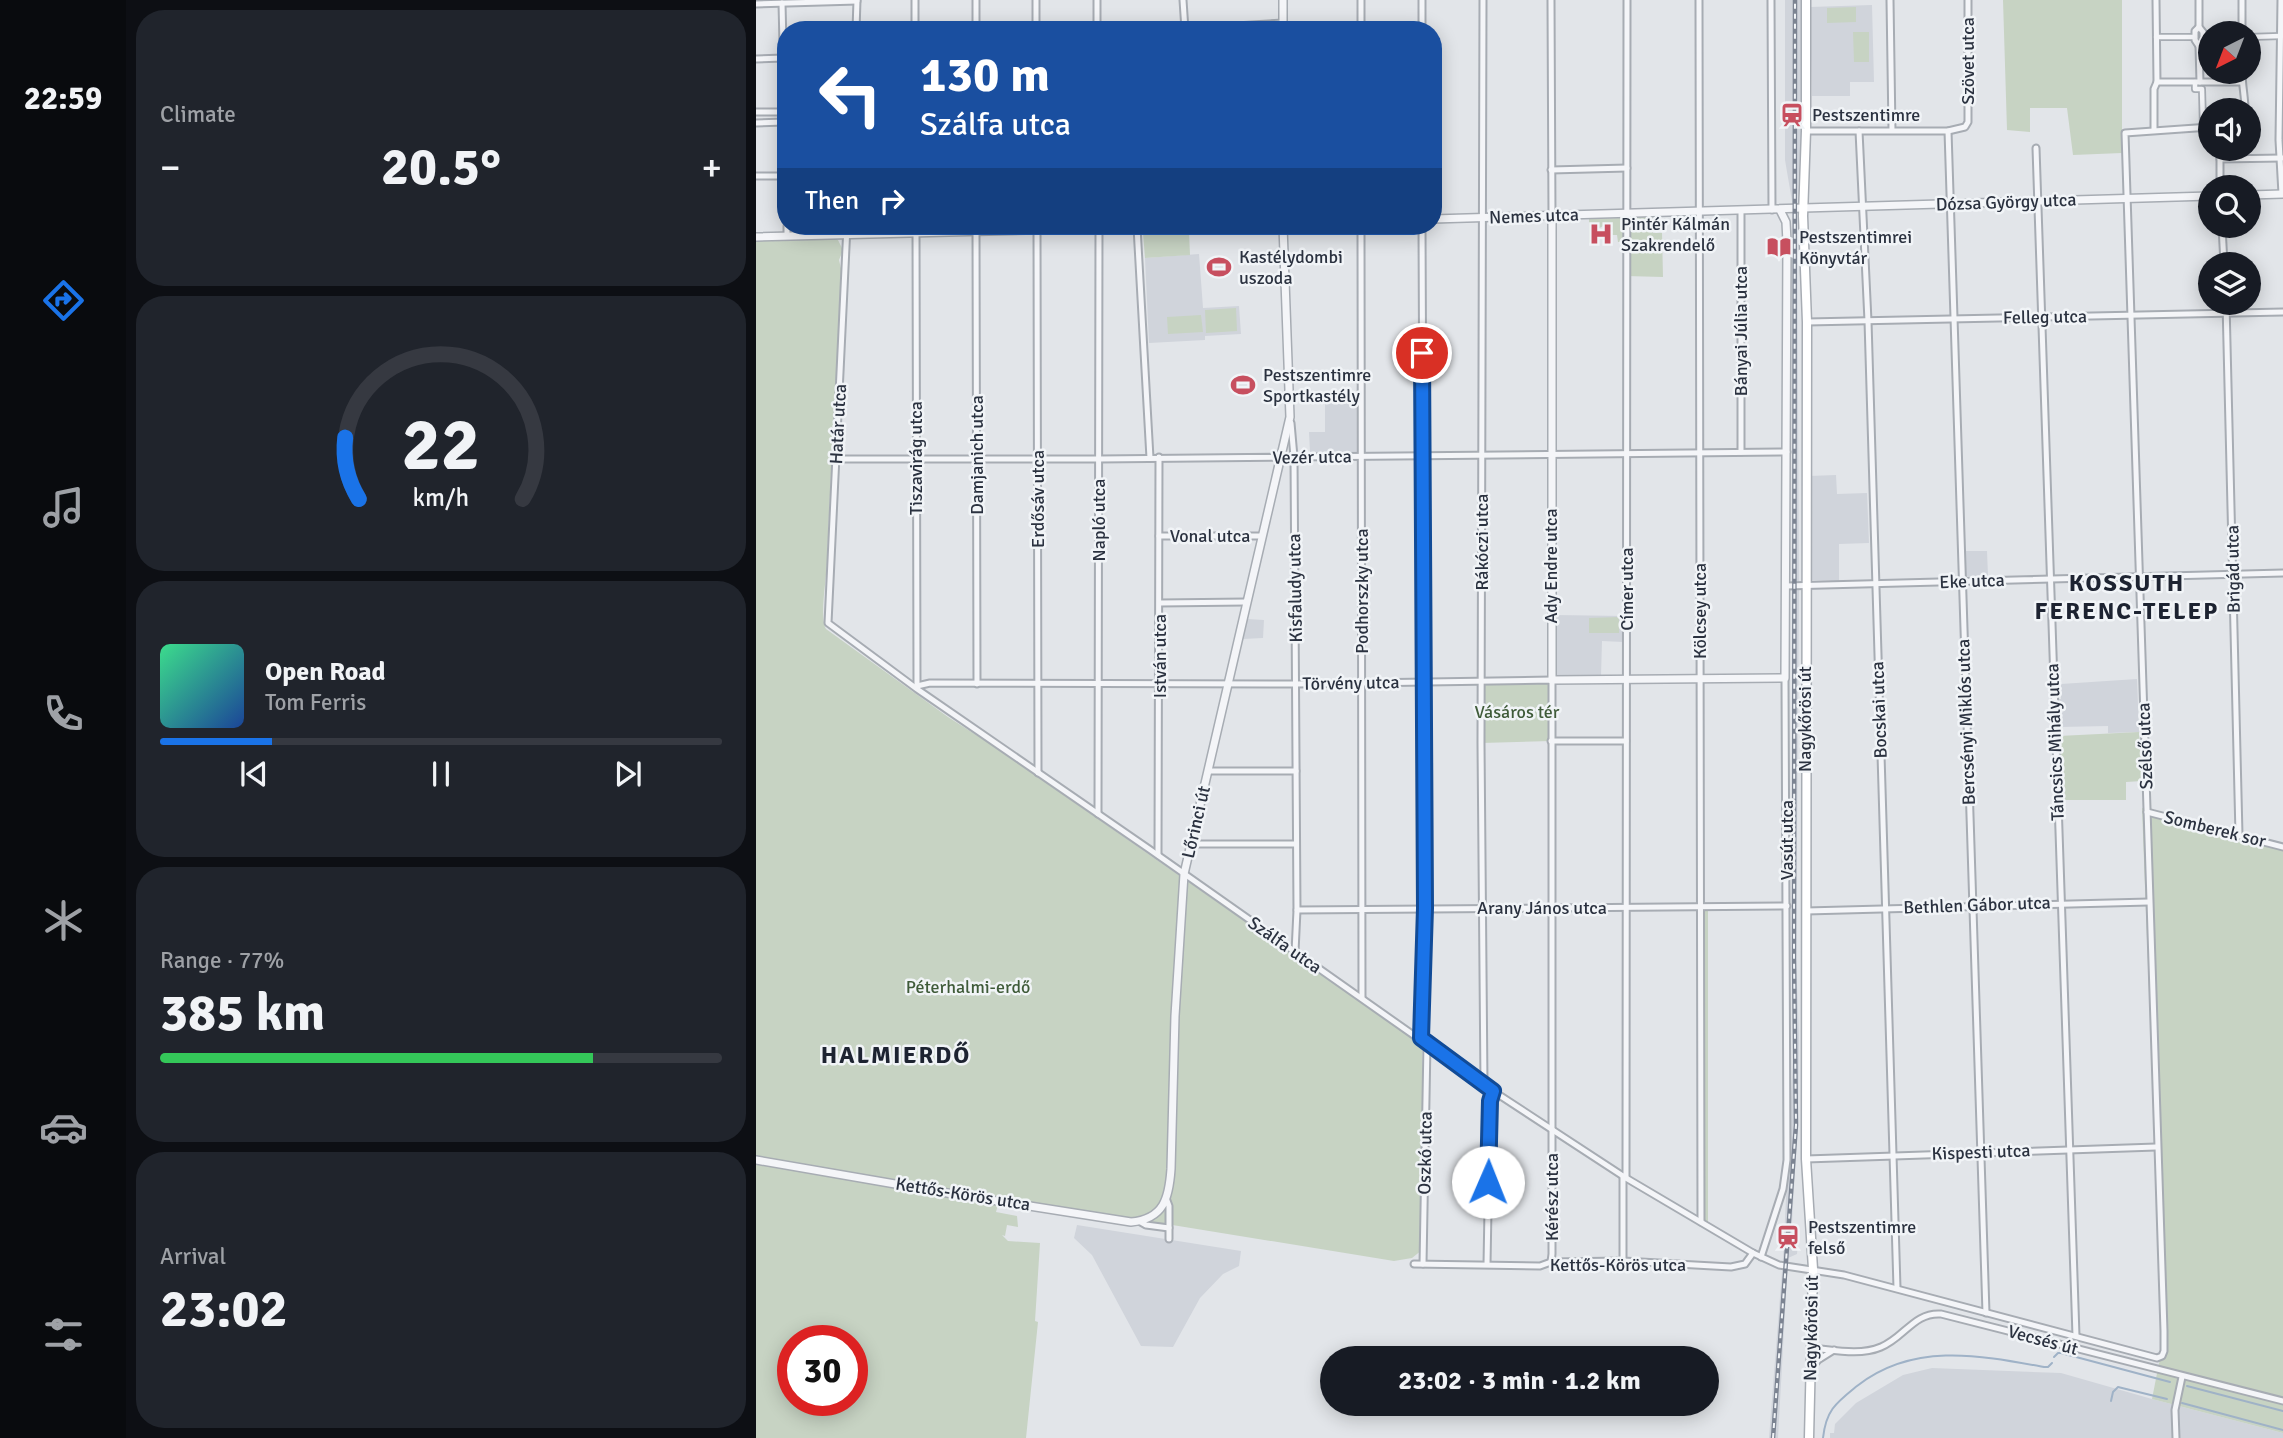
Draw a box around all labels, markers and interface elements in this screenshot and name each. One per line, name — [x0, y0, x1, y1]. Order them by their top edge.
street label: Szövet utca — [1957, 17, 1979, 105]
north arrow — [2198, 21, 2261, 84]
map controls — [2198, 21, 2261, 315]
text: 130 m — [920, 45, 1050, 105]
icon: left — [805, 49, 896, 140]
text: 22:59 — [24, 79, 102, 118]
button: sound — [2198, 98, 2261, 161]
text: Climate — [160, 100, 236, 129]
station icon: Pestszentimre — [1778, 101, 1806, 129]
place label: Pestszentimre — [1812, 104, 1920, 126]
text: Szálfa utca — [920, 105, 1071, 144]
text: 20.5° — [381, 135, 501, 199]
text: − — [160, 144, 181, 191]
text: + — [701, 144, 722, 191]
button: search — [2198, 175, 2261, 238]
icon: right — [873, 182, 911, 220]
text: Then — [805, 185, 859, 217]
street label: Dózsa György utca — [1935, 189, 2077, 215]
street label: Nemes utca — [1489, 203, 1579, 229]
place label: Pintér Kálmán Szakrendelő — [1621, 213, 1730, 256]
hospital icon: Pintér Kálmán Szakrendelő — [1587, 220, 1615, 248]
place label: Pestszentimrei Könyvtár — [1799, 226, 1912, 269]
library icon: Pestszentimrei Könyvtár — [1765, 233, 1793, 261]
place label: Kastélydombi uszoda — [1239, 246, 1343, 289]
button: layers — [2198, 252, 2261, 315]
sports icon: Kastélydombi uszoda — [1205, 253, 1233, 281]
street label: Bányai Júlia utca — [1730, 266, 1752, 396]
icon: directions — [39, 276, 88, 325]
street label: Felleg utca — [2003, 305, 2087, 329]
pin — [1392, 323, 1452, 383]
icon: arrive — [1403, 334, 1441, 372]
place label: Pestszentimre Sportkastély — [1263, 364, 1371, 407]
sports icon: Pestszentimre Sportkastély — [1229, 371, 1257, 399]
street label: Határ utca — [825, 383, 851, 465]
street label: Damjanich utca — [966, 395, 988, 515]
street label: Tiszavirág utca — [905, 401, 927, 515]
text: 22 — [402, 402, 480, 491]
street label: Vezér utca — [1272, 445, 1352, 469]
street label: Erdősáv utca — [1027, 450, 1049, 548]
street label: Napló utca — [1088, 479, 1110, 561]
text: km/h — [413, 482, 469, 513]
icon: music — [39, 483, 88, 532]
street label: Rákóczi utca — [1471, 494, 1493, 590]
street label: Ady Endre utca — [1540, 508, 1562, 624]
street label: Vonal utca — [1170, 525, 1250, 547]
street label: Brigád utca — [2221, 525, 2245, 613]
street label: Podhorszky utca — [1351, 528, 1373, 654]
street label: Kisfaludy utca — [1283, 533, 1307, 643]
street label: Címer utca — [1616, 547, 1638, 631]
street label: Kölcsey utca — [1689, 563, 1711, 659]
district label: KOSSUTH FERENC-TELEP — [2035, 568, 2219, 626]
street label: Eke utca — [1939, 569, 2005, 593]
street label: István utca — [1149, 614, 1171, 698]
street label: Bercsényi Miklós utca — [1952, 638, 1980, 806]
text: Open Road — [265, 656, 386, 688]
street label: Bocskai utca — [1866, 661, 1892, 759]
street label: Táncsics Mihály utca — [2041, 663, 2069, 821]
street label: Nagykőrösi út — [1794, 666, 1816, 772]
street label: Törvény utca — [1302, 671, 1400, 695]
text: Tom Ferris — [265, 688, 366, 717]
icon: phone — [39, 689, 88, 738]
park label: Vásáros tér — [1474, 701, 1560, 723]
street label: Szélső utca — [2132, 702, 2158, 790]
icon: previous — [235, 755, 273, 793]
icon: pause — [422, 755, 460, 793]
icon: next — [609, 755, 647, 793]
street label: Lőrinci út — [1177, 784, 1215, 860]
street label: Vasút utca — [1776, 800, 1798, 880]
street label: Somberek sor — [2162, 806, 2269, 852]
street label: Bethlen Gábor utca — [1903, 891, 2051, 919]
icon: climate — [39, 896, 88, 945]
street label: Arany János utca — [1477, 897, 1607, 919]
street label: Szálfa utca — [1244, 912, 1326, 978]
text: Range · 77% — [160, 946, 284, 975]
park label: Péterhalmi-erdő — [906, 976, 1030, 998]
text: 385 km — [160, 981, 325, 1045]
district label: HALMIERDŐ — [821, 1040, 971, 1070]
icon: car — [39, 1103, 88, 1152]
street label: Oszkó utca — [1413, 1111, 1437, 1195]
street label: Kispesti utca — [1931, 1139, 2031, 1165]
position arrow — [1451, 1145, 1525, 1219]
street label: Kérész utca — [1541, 1153, 1563, 1241]
street label: Kettős-Körös utca — [894, 1172, 1032, 1216]
place label: Pestszentimre felső — [1808, 1216, 1916, 1259]
station icon: Pestszentimre felső — [1774, 1223, 1802, 1251]
text: Arrival — [160, 1242, 226, 1271]
street label: Kettős-Körös utca — [1550, 1254, 1686, 1276]
street label: Nagykőrösi út — [1799, 1275, 1823, 1381]
text: 23:02 — [160, 1277, 288, 1341]
icon: filters — [39, 1310, 88, 1359]
street label: Vecsés út — [2005, 1320, 2081, 1360]
speed limit sign: 30 — [777, 1325, 868, 1416]
text: 23:02 · 3 min · 1.2 km — [1398, 1365, 1641, 1397]

